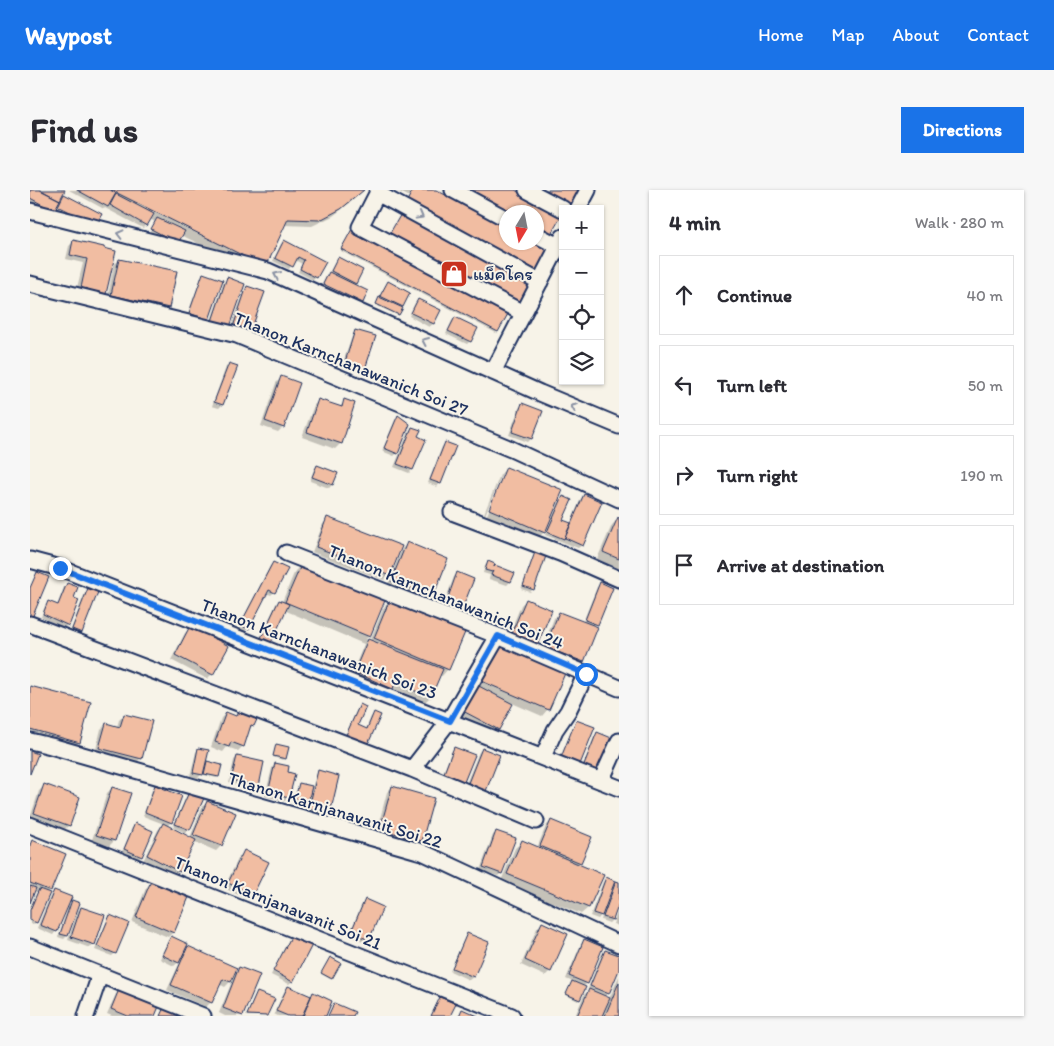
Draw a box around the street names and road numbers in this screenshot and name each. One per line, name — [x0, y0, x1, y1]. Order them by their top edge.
street label: Thanon Karnchanawanich Soi 27 — [231, 307, 471, 421]
street label: Thanon Karnchanawanich Soi 24 — [325, 540, 567, 654]
street label: Thanon Karnchanawanich Soi 23 — [198, 594, 440, 704]
street label: Thanon Karnjanavanit Soi 22 — [225, 767, 445, 853]
street label: Thanon Karnjanavanit Soi 21 — [171, 851, 385, 955]

